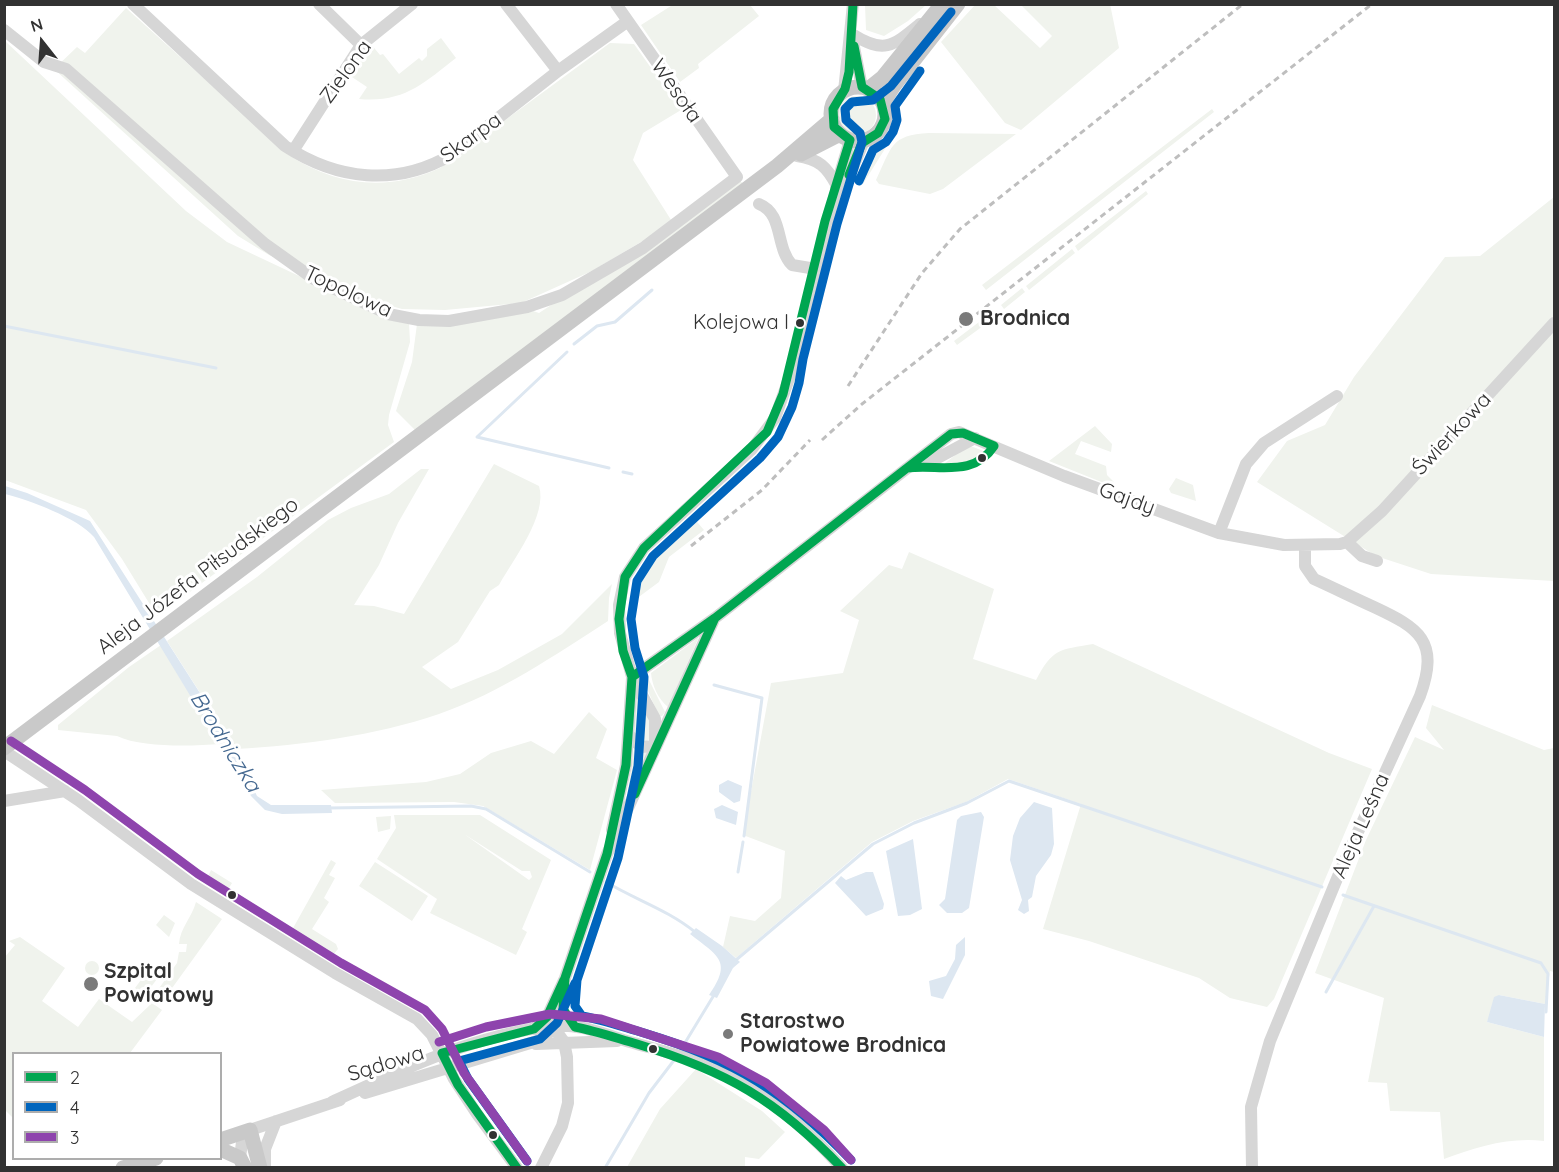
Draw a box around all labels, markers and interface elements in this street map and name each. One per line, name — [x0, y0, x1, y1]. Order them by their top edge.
north arrow — [12, 12, 72, 72]
text: N — [28, 14, 45, 36]
street label: Zielona — [315, 35, 377, 109]
street label: Wesoła — [645, 54, 707, 128]
street label: Skarpa — [436, 107, 506, 169]
street label: Topolowa — [300, 261, 396, 323]
place label: Brodnica — [980, 306, 1070, 332]
marker: Brodnica — [957, 310, 975, 328]
place label: Kolejowa I — [693, 311, 789, 335]
marker: Kolejowa I — [794, 317, 806, 329]
street label: Świerkowa — [1407, 387, 1497, 481]
unlabelled marker — [976, 452, 988, 464]
street label: Gajdy — [1095, 477, 1159, 521]
street label: Aleja Józefa Piłsudskiego — [92, 492, 304, 660]
water label: Brodniczka — [184, 687, 266, 797]
street label: Aleja Leśna — [1327, 770, 1395, 882]
unlabelled marker — [226, 889, 238, 901]
place label: Szpital Powiatowy — [104, 959, 214, 1009]
marker: Szpital Powiatowy — [82, 975, 100, 993]
place label: Starostwo Powiatowe Brodnica — [740, 1009, 946, 1059]
marker: Starostwo Powiatowe Brodnica — [721, 1027, 735, 1041]
street label: Sądowa — [345, 1040, 427, 1088]
unlabelled marker — [647, 1043, 659, 1055]
legend — [12, 1052, 222, 1160]
text: 2 — [70, 1066, 80, 1089]
text: 4 — [70, 1096, 80, 1119]
text: 3 — [70, 1126, 79, 1149]
unlabelled marker — [487, 1129, 499, 1141]

